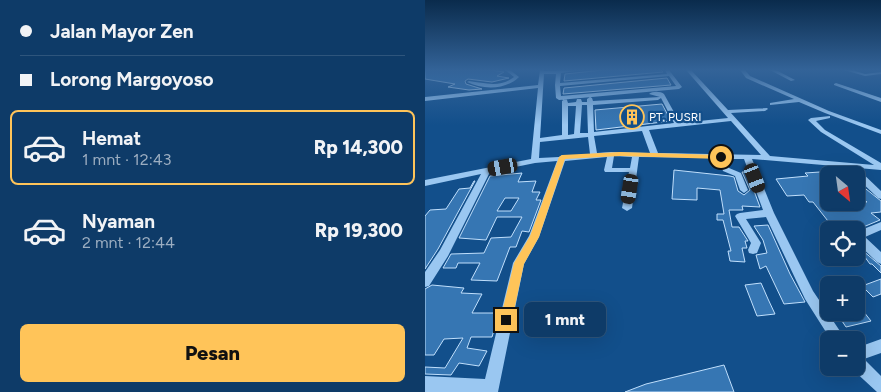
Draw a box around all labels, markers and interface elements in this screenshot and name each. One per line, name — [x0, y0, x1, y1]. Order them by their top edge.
text: Jalan Mayor Zen — [50, 20, 194, 43]
text: Lorong Margoyoso — [50, 68, 213, 91]
building icon: PT. PUSRI — [619, 104, 645, 130]
place label: PT. PUSRI — [649, 110, 702, 124]
icon: car — [22, 125, 67, 170]
text: Hemat — [82, 127, 141, 150]
text: Rp 14,300 — [314, 136, 403, 159]
route start — [710, 146, 732, 168]
text: 1 mnt · 12:43 — [82, 150, 171, 169]
car — [486, 157, 519, 177]
car — [742, 161, 767, 195]
north arrow — [820, 166, 865, 211]
map controls — [820, 166, 865, 376]
car — [620, 173, 639, 205]
icon: car — [22, 208, 67, 253]
text: Nyaman — [82, 210, 155, 233]
text: Rp 19,300 — [315, 219, 403, 242]
button: locate — [820, 221, 865, 266]
text: 2 mnt · 12:44 — [82, 233, 175, 252]
button: + — [820, 276, 865, 321]
callout: 1 mnt — [523, 302, 606, 338]
route end — [495, 309, 517, 331]
text: 1 mnt — [545, 310, 585, 329]
button: Pesan — [20, 324, 405, 382]
button: − — [820, 331, 865, 376]

